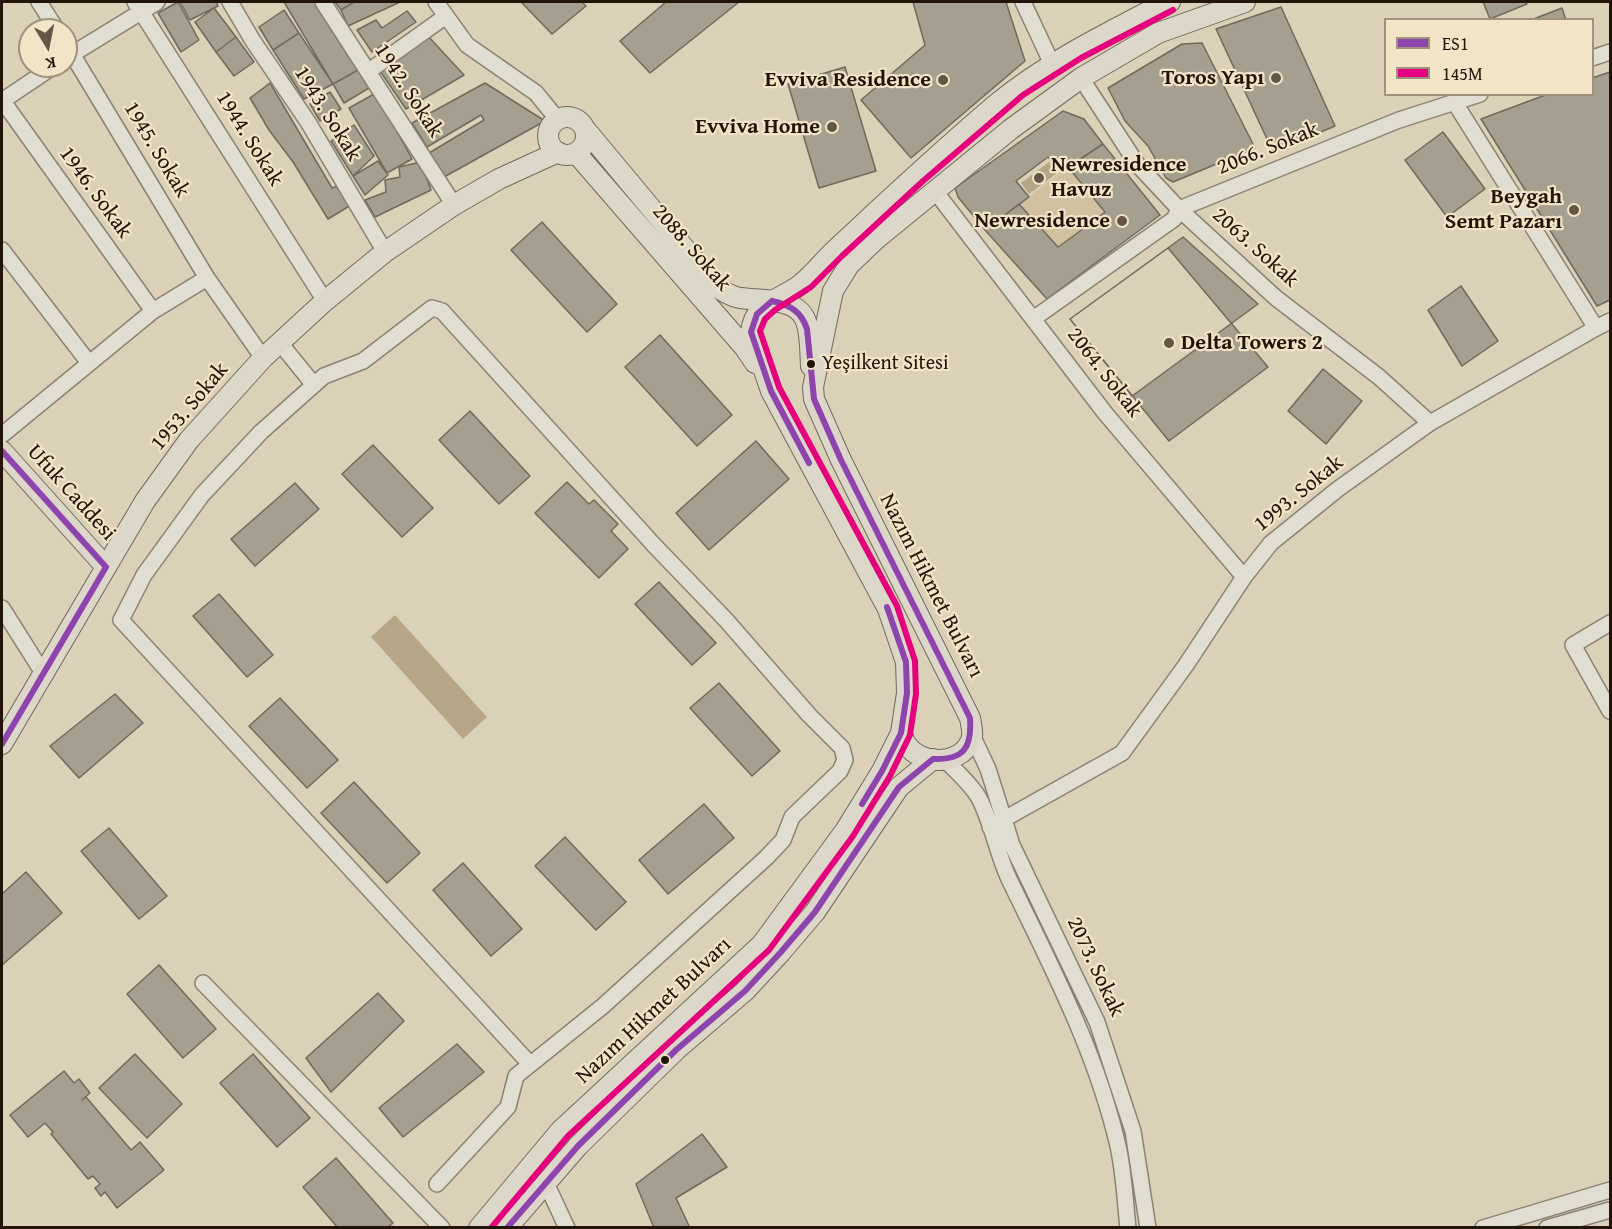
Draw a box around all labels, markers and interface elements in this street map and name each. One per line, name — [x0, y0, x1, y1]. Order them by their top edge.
north arrow — [18, 18, 78, 78]
legend — [1384, 18, 1594, 96]
text: ES1 — [1442, 30, 1469, 57]
street label: 1942. Sokak — [368, 39, 448, 143]
text: K — [44, 51, 58, 76]
text: 145M — [1442, 60, 1483, 87]
street label: 1943. Sokak — [287, 62, 367, 166]
place label: Toros Yapı — [1161, 65, 1264, 91]
place label: Evviva Residence — [765, 67, 931, 93]
marker: Toros Yapı — [1269, 71, 1283, 85]
marker: Evviva Residence — [936, 73, 950, 87]
street label: 1944. Sokak — [209, 87, 289, 191]
street label: 1945. Sokak — [117, 97, 195, 203]
place label: Evviva Home — [695, 114, 820, 140]
street label: 2066. Sokak — [1213, 117, 1323, 181]
marker: Evviva Home — [825, 120, 839, 134]
street label: 1946. Sokak — [53, 142, 137, 244]
place label: Newresidence Havuz — [1051, 152, 1187, 204]
marker: Newresidence Havuz — [1032, 171, 1046, 185]
place label: Beygah Semt Pazarı — [1445, 184, 1562, 236]
street label: 2088. Sokak — [646, 199, 736, 297]
street label: 2063. Sokak — [1206, 202, 1304, 294]
marker: Beygah Semt Pazarı — [1567, 203, 1581, 217]
place label: Newresidence — [974, 208, 1110, 234]
marker: Newresidence — [1115, 214, 1129, 228]
street label: 2064. Sokak — [1061, 323, 1147, 423]
place label: Delta Towers 2 — [1181, 330, 1323, 356]
marker: Delta Towers 2 — [1162, 336, 1176, 350]
place label: Yeşilkent Sitesi — [822, 352, 949, 376]
street label: 1953. Sokak — [145, 357, 235, 457]
marker: Yeşilkent Sitesi — [805, 358, 817, 370]
street label: Ufuk Caddesi — [21, 439, 121, 547]
street label: 1993. Sokak — [1249, 450, 1349, 538]
street label: Nazım Hikmet Bulvarı — [873, 490, 989, 682]
street label: 2073. Sokak — [1060, 913, 1130, 1021]
street label: Nazım Hikmet Bulvarı — [571, 932, 737, 1090]
unlabelled marker — [659, 1054, 671, 1066]

